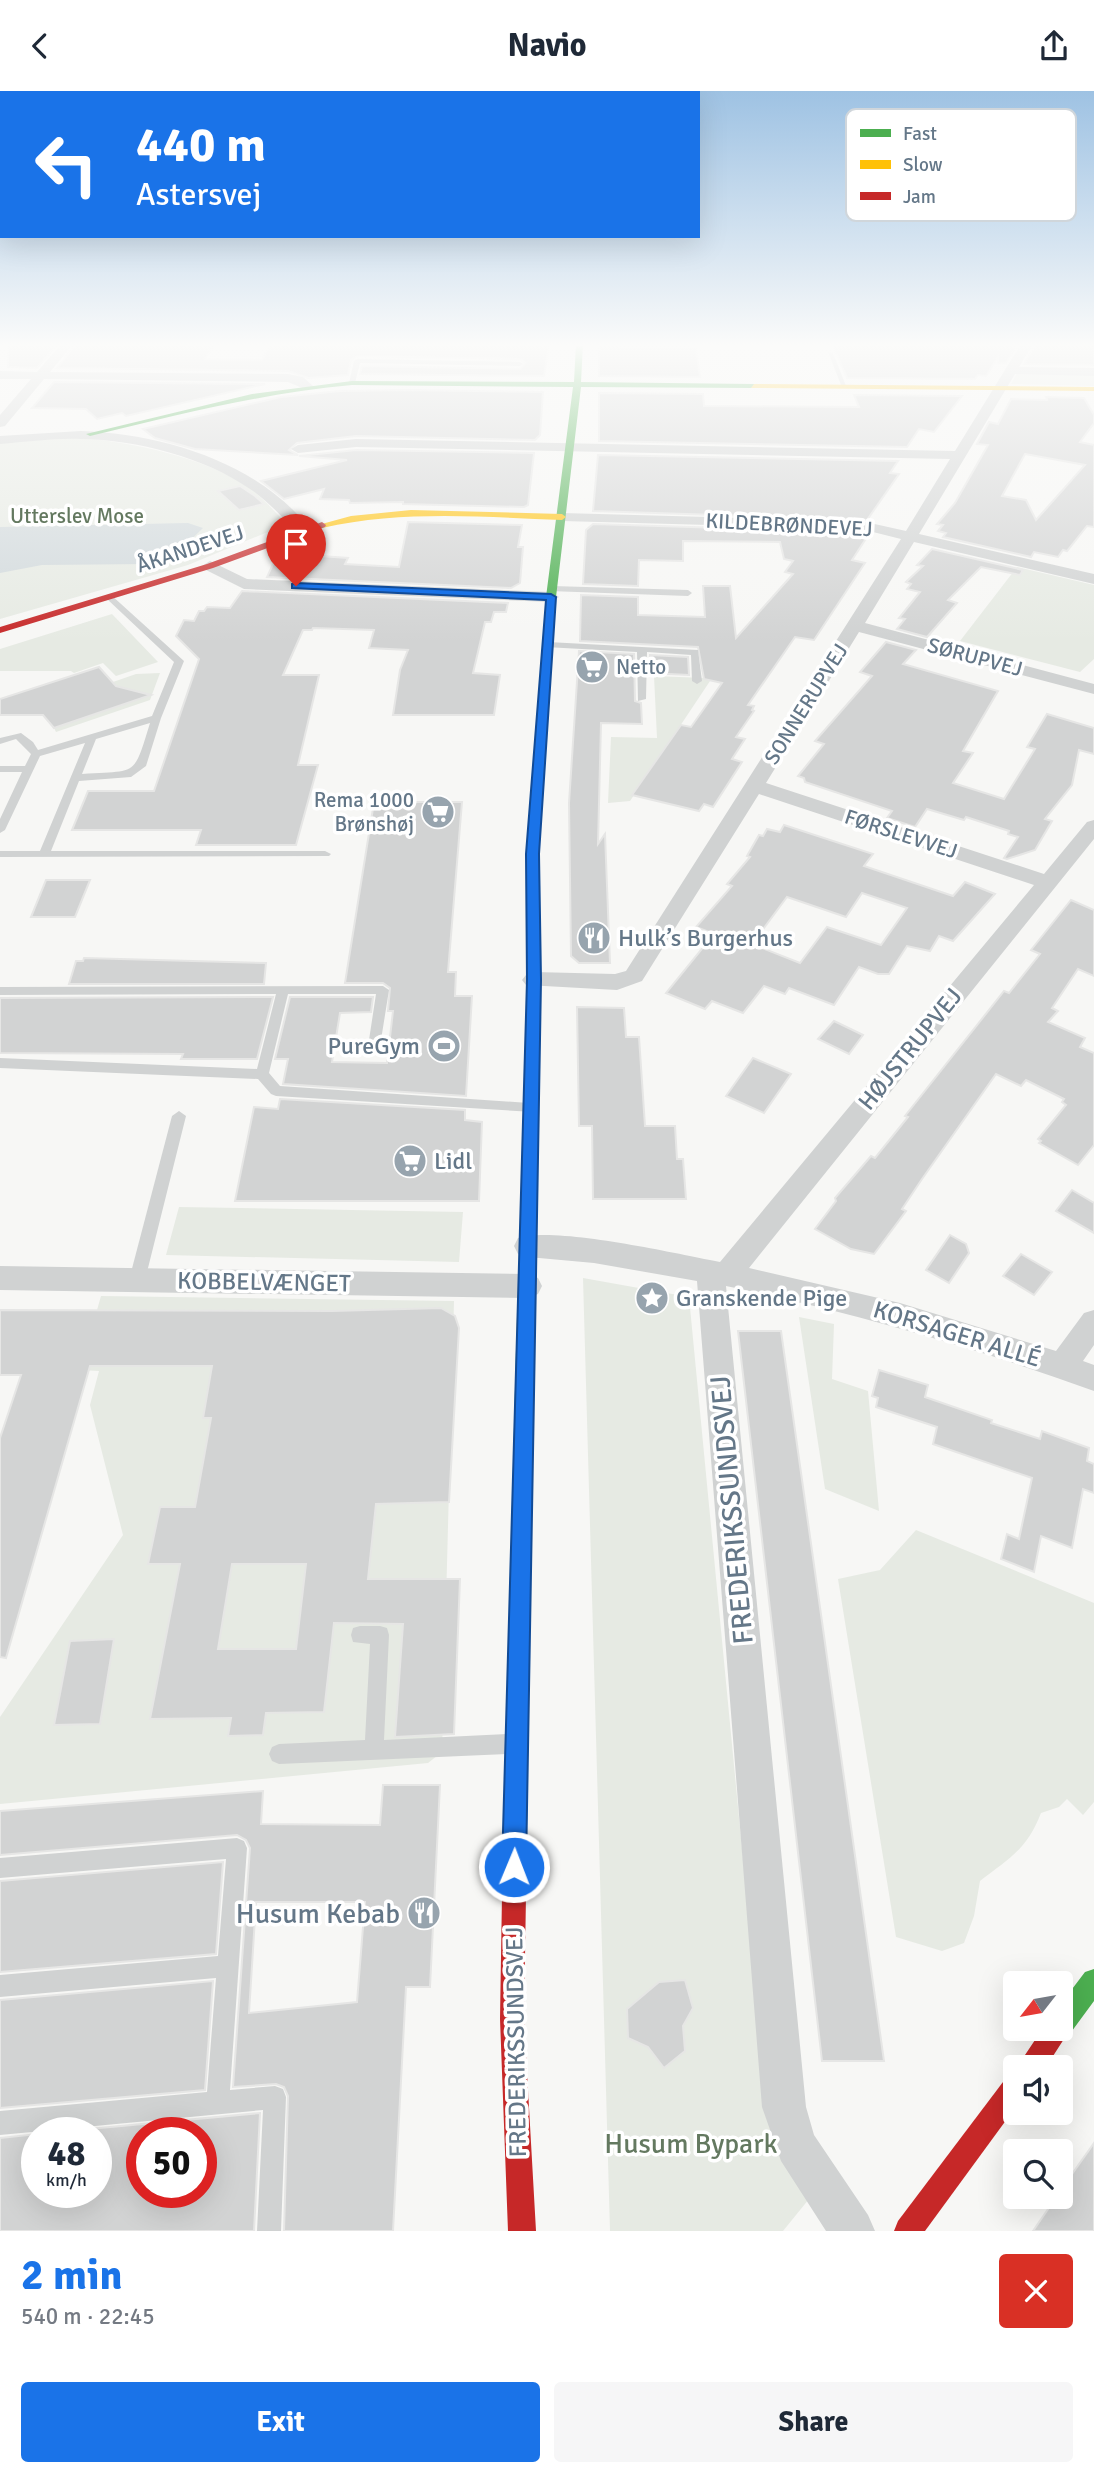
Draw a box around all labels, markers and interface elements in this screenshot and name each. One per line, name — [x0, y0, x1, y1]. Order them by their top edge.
text: Navio — [507, 26, 587, 65]
icon: back — [21, 27, 59, 65]
icon: share — [1035, 27, 1073, 65]
legend — [846, 109, 1076, 221]
text: 440 m — [136, 115, 266, 175]
icon: left — [21, 119, 112, 210]
text: Fast — [903, 122, 937, 146]
text: Slow — [903, 153, 943, 177]
text: Astersvej — [136, 175, 261, 214]
text: Jam — [903, 185, 936, 209]
park label: Utterslev Mose — [10, 503, 144, 529]
street label: KILDEBRØNDEVEJ — [705, 508, 873, 542]
pin — [266, 514, 326, 586]
street label: ÅKANDEVEJ — [133, 518, 247, 579]
icon: arrive — [277, 525, 315, 563]
street label: SØRUPVEJ — [925, 632, 1025, 682]
street label: SONNERUPVEJ — [759, 639, 853, 769]
supermarket icon: Netto — [573, 648, 611, 686]
place label: Netto — [616, 654, 666, 680]
place label: Rema 1000 Brønshøj — [314, 787, 414, 837]
supermarket icon: Rema 1000 Brønshøj — [419, 793, 457, 831]
street label: FØRSLEVVEJ — [841, 804, 961, 864]
restaurant icon: Hulk’s Burgerhus — [575, 919, 613, 957]
place label: Hulk’s Burgerhus — [618, 923, 793, 953]
street label: HØJSTRUPVEJ — [852, 982, 968, 1116]
sports icon: PureGym — [425, 1027, 463, 1065]
place label: PureGym — [328, 1031, 420, 1061]
supermarket icon: Lidl — [391, 1142, 429, 1180]
place label: Lidl — [434, 1146, 472, 1176]
street label: KOBBELVÆNGET — [177, 1265, 351, 1299]
place icon: Granskende Pige — [633, 1279, 671, 1317]
place label: Granskende Pige — [676, 1283, 847, 1313]
street label: KORSAGER ALLÉ — [870, 1294, 1044, 1374]
street label: FREDERIKSSUNDSVEJ — [703, 1374, 761, 1645]
position arrow — [477, 1830, 551, 1904]
restaurant icon: Husum Kebab — [405, 1894, 443, 1932]
place label: Husum Kebab — [236, 1897, 400, 1931]
street label: FREDERIKSSUNDSVEJ — [499, 1926, 533, 2158]
north arrow — [1003, 1971, 1073, 2041]
map controls — [1003, 1971, 1073, 2209]
button: sound — [1003, 2055, 1073, 2125]
speed limit sign: 50 — [126, 2117, 217, 2208]
park label: Husum Bypark — [604, 2127, 778, 2161]
text: 48 — [48, 2132, 85, 2175]
button: search — [1003, 2139, 1073, 2209]
text: km/h — [46, 2169, 87, 2191]
text: 2 min — [21, 2250, 122, 2301]
button: close — [999, 2254, 1073, 2328]
text: 540 m · 22:45 — [21, 2302, 155, 2331]
button: Exit — [21, 2382, 540, 2462]
button: Share — [554, 2382, 1073, 2462]

